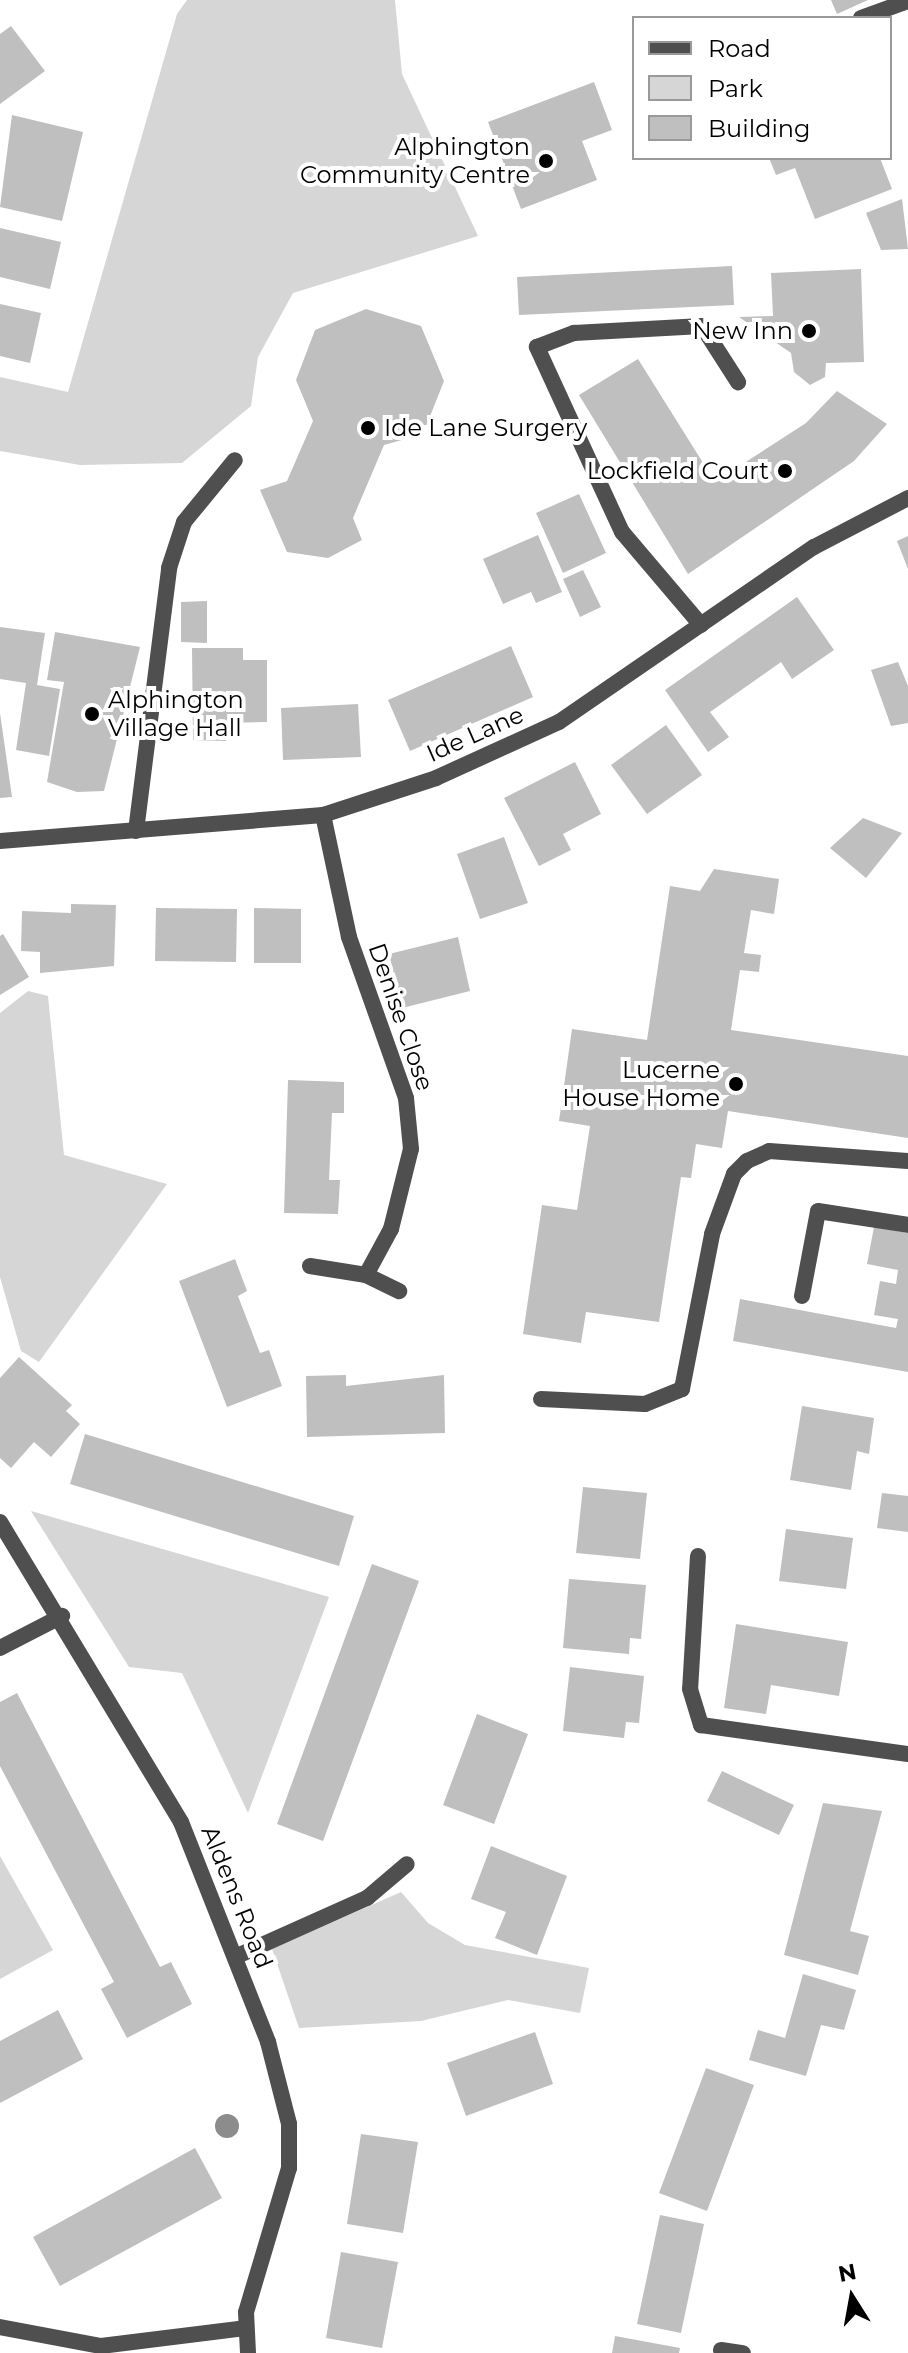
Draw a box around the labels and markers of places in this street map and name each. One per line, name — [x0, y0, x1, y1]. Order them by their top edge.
place label: Alphington Community Centre — [300, 133, 530, 189]
marker: Alphington Community Centre — [537, 152, 555, 170]
place label: New Inn — [692, 317, 793, 345]
marker: New Inn — [800, 322, 818, 340]
place label: Ide Lane Surgery — [384, 414, 587, 442]
marker: Ide Lane Surgery — [359, 419, 377, 437]
place label: Lockfield Court — [587, 457, 769, 485]
marker: Lockfield Court — [776, 462, 794, 480]
place label: Alphington Village Hall — [108, 686, 244, 742]
marker: Alphington Village Hall — [83, 705, 101, 723]
place label: Lucerne House Home — [562, 1056, 720, 1112]
marker: Lucerne House Home — [727, 1075, 745, 1093]

